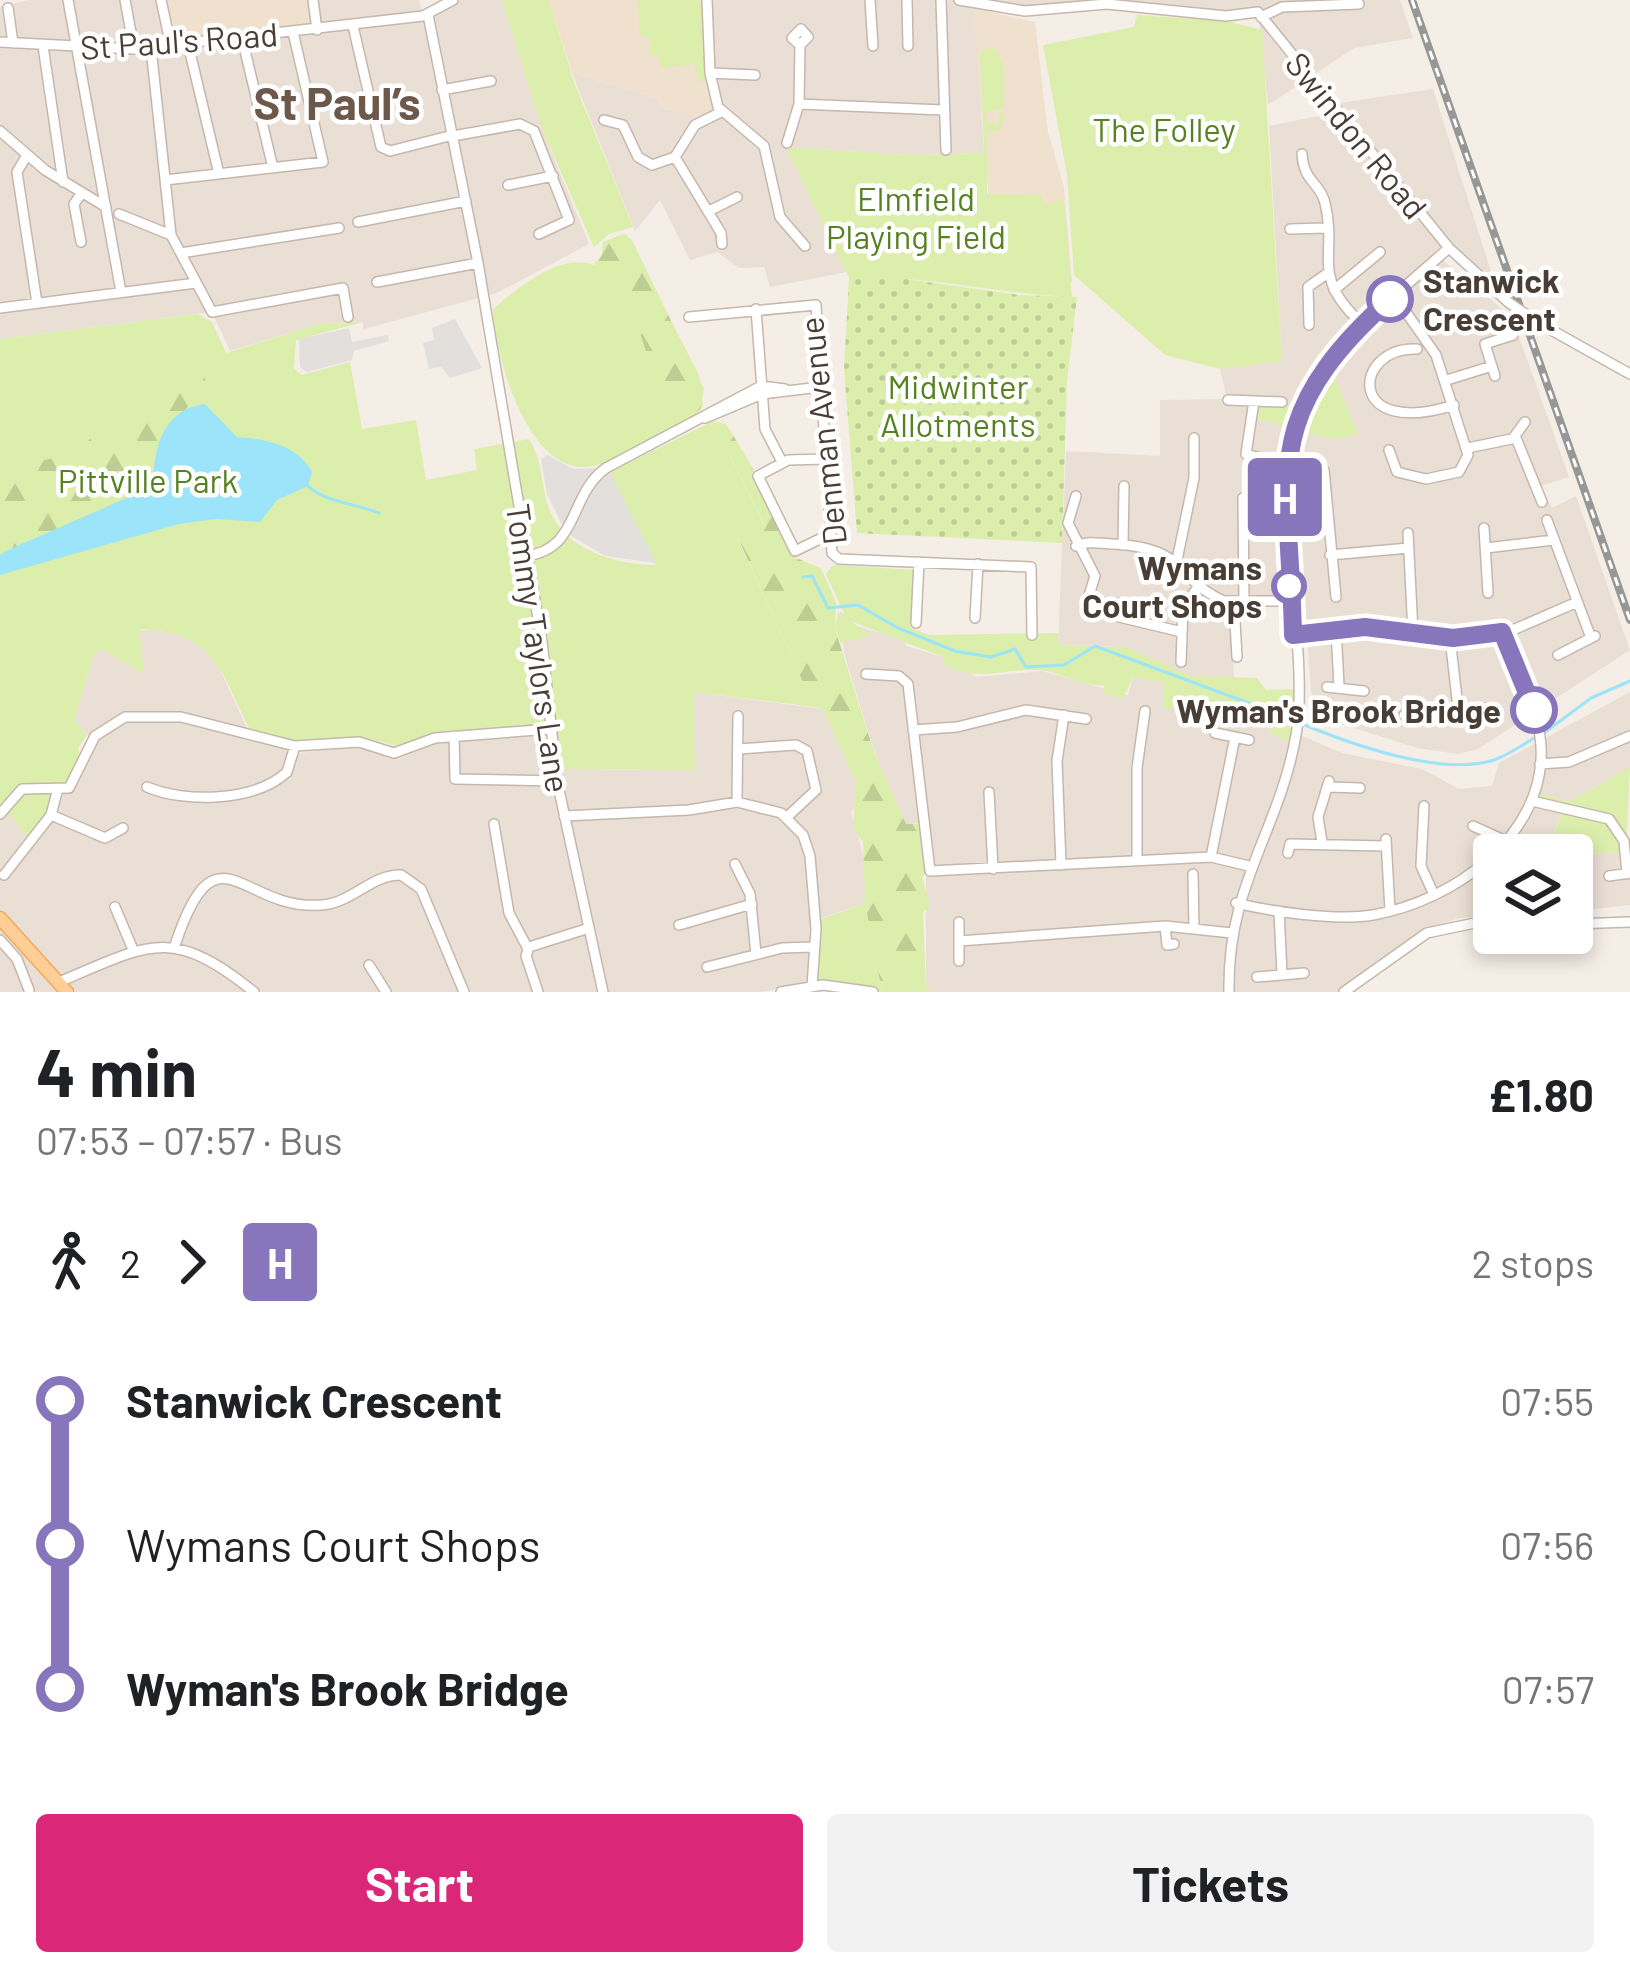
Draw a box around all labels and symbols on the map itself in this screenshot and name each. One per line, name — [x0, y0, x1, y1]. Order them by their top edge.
street label: St Paul's Road — [79, 13, 279, 67]
street label: Swindon Road — [1278, 44, 1436, 226]
district label: St Paul’s — [253, 75, 421, 129]
park label: The Folley — [1092, 109, 1236, 149]
park label: Elmfield Playing Field — [826, 178, 1006, 256]
place label: Stanwick Crescent — [1423, 260, 1560, 338]
marker: Stanwick Crescent — [1368, 277, 1412, 321]
street label: Denman Avenue — [790, 315, 854, 547]
park label: Midwinter Allotments — [880, 366, 1036, 444]
line badge: H — [1246, 458, 1324, 536]
park label: Pittville Park — [58, 460, 238, 500]
street label: Tommy Taylors Lane — [499, 501, 579, 795]
place label: Wymans Court Shops — [1082, 547, 1262, 625]
marker: Wymans Court Shops — [1273, 570, 1305, 602]
marker: Wyman's Brook Bridge — [1512, 688, 1556, 732]
place label: Wyman's Brook Bridge — [1176, 690, 1501, 730]

